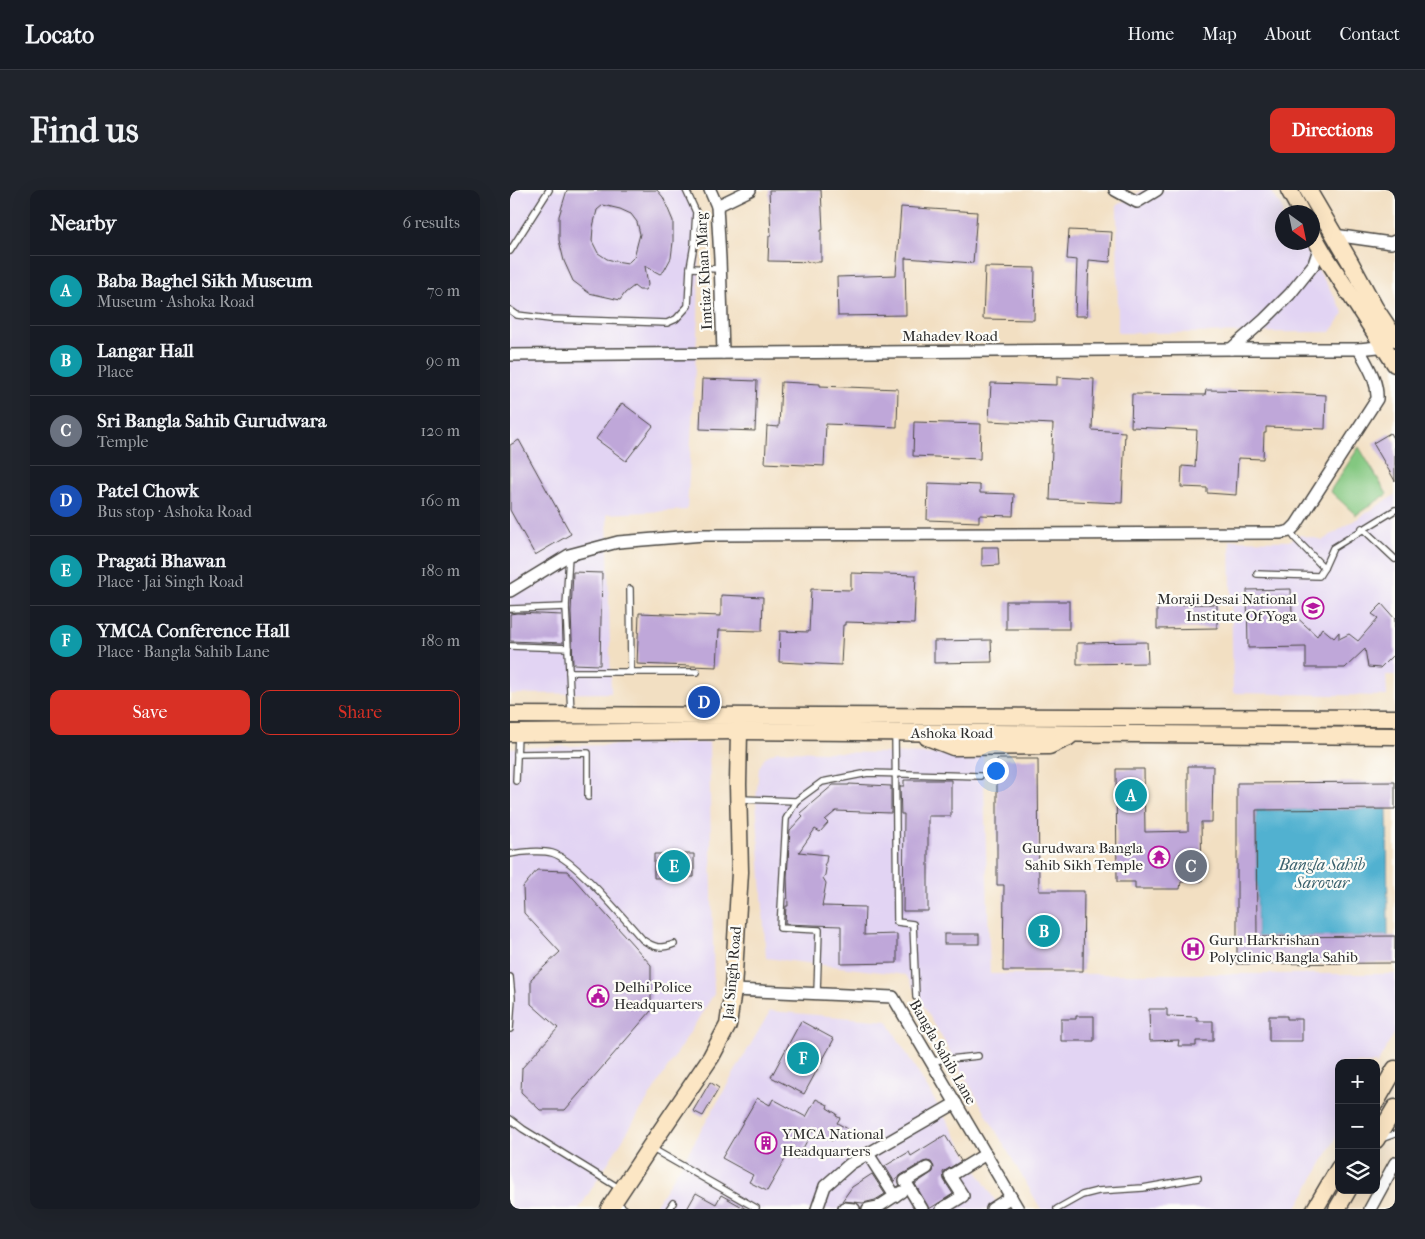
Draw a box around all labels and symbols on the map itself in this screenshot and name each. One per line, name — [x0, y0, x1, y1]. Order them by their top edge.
north arrow — [1275, 205, 1320, 250]
street label: Imtiaz Khan Marg — [692, 211, 716, 330]
street label: Mahadev Road — [902, 327, 999, 345]
place label: Moraji Desai National Institute Of Yoga — [1157, 590, 1298, 625]
school or university icon: Moraji Desai National Institute Of Yoga — [1301, 596, 1325, 620]
pin: D — [688, 683, 720, 721]
street label: Ashoka Road — [910, 724, 994, 742]
your location — [983, 758, 1009, 784]
pin: A — [1115, 776, 1147, 814]
place label: Gurudwara Bangla Sahib Sikh Temple — [1022, 839, 1144, 874]
temple icon: Gurudwara Bangla Sahib Sikh Temple — [1147, 845, 1171, 869]
pin: E — [658, 847, 690, 885]
pin: C — [1175, 847, 1207, 885]
water label: Bangla Sahib Sarovar — [1278, 855, 1366, 892]
pin: B — [1028, 912, 1060, 950]
street label: Jai Singh Road — [719, 925, 745, 1021]
place label: Guru Harkrishan Polyclinic Bangla Sahib — [1209, 931, 1358, 966]
hospital icon: Guru Harkrishan Polyclinic Bangla Sahib — [1181, 937, 1205, 961]
place label: Delhi Police Headquarters — [614, 978, 703, 1013]
public building icon: Delhi Police Headquarters — [586, 984, 610, 1008]
street label: Bangla Sahib Lane — [906, 996, 981, 1108]
pin: F — [787, 1039, 819, 1077]
place label: YMCA National Headquarters — [781, 1125, 884, 1160]
building icon: YMCA National Headquarters — [754, 1131, 778, 1155]

